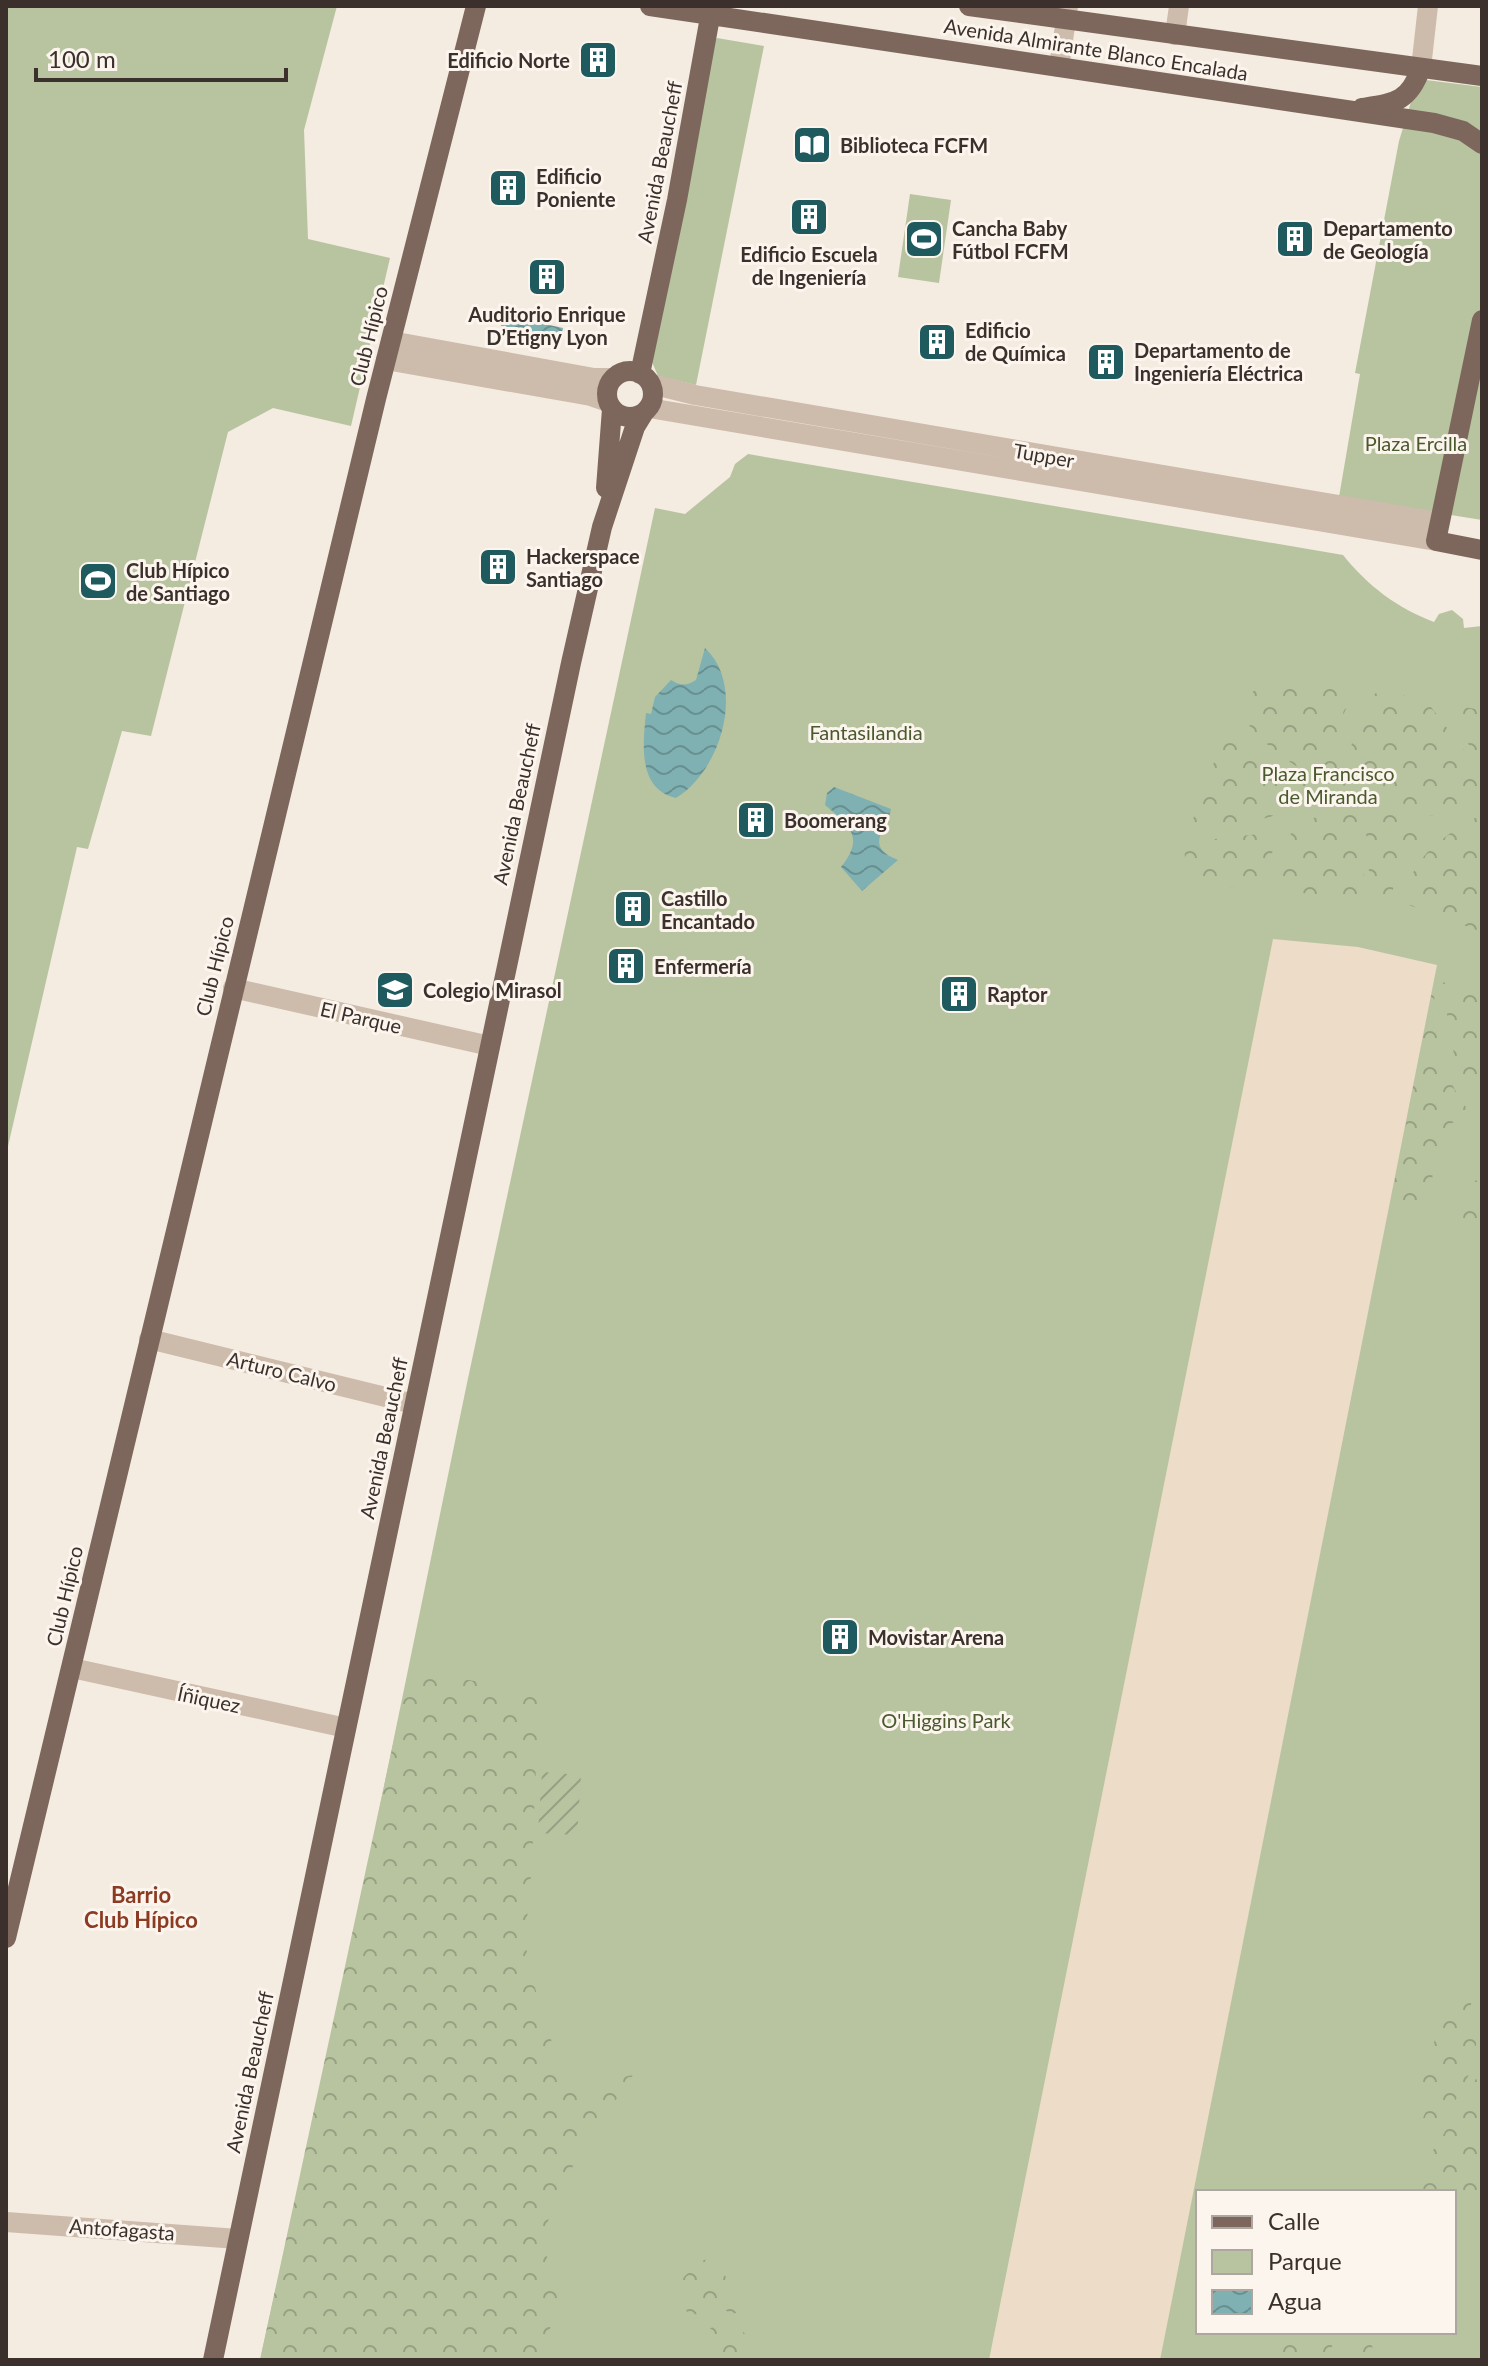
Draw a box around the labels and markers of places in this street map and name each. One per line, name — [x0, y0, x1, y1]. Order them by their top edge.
building icon: Edificio Norte — [577, 39, 619, 81]
place label: Edificio Norte — [447, 48, 570, 72]
library icon: Biblioteca FCFM — [791, 124, 833, 166]
place label: Biblioteca FCFM — [840, 133, 988, 157]
place label: Edificio Poniente — [536, 164, 616, 211]
building icon: Edificio Poniente — [487, 167, 529, 209]
building icon: Edificio Escuela de Ingeniería — [788, 196, 830, 238]
place label: Cancha Baby Fútbol FCFM — [952, 216, 1069, 263]
place label: Departamento de Geología — [1323, 216, 1453, 263]
sports icon: Cancha Baby Fútbol FCFM — [903, 218, 945, 260]
building icon: Departamento de Geología — [1274, 218, 1316, 260]
place label: Edificio Escuela de Ingeniería — [740, 242, 878, 289]
building icon: Auditorio Enrique D’Etigny Lyon — [526, 256, 568, 298]
place label: Auditorio Enrique D’Etigny Lyon — [467, 302, 626, 349]
place label: Edificio de Química — [965, 318, 1066, 365]
building icon: Edificio de Química — [916, 321, 958, 363]
place label: Departamento de Ingeniería Eléctrica — [1134, 338, 1303, 385]
building icon: Departamento de Ingeniería Eléctrica — [1085, 341, 1127, 383]
place label: Hackerspace Santiago — [526, 544, 640, 591]
building icon: Hackerspace Santiago — [477, 546, 519, 588]
place label: Club Hípico de Santiago — [126, 558, 230, 605]
sports icon: Club Hípico de Santiago — [77, 560, 119, 602]
building icon: Boomerang — [735, 799, 777, 841]
place label: Boomerang — [784, 808, 887, 832]
place label: Castillo Encantado — [661, 886, 755, 933]
building icon: Castillo Encantado — [612, 888, 654, 930]
building icon: Enfermería — [605, 945, 647, 987]
place label: Enfermería — [654, 954, 752, 978]
school or university icon: Colegio Mirasol — [374, 969, 416, 1011]
building icon: Raptor — [938, 973, 980, 1015]
place label: Colegio Mirasol — [423, 978, 562, 1002]
place label: Raptor — [987, 982, 1048, 1006]
building icon: Movistar Arena — [819, 1616, 861, 1658]
place label: Movistar Arena — [868, 1625, 1004, 1649]

